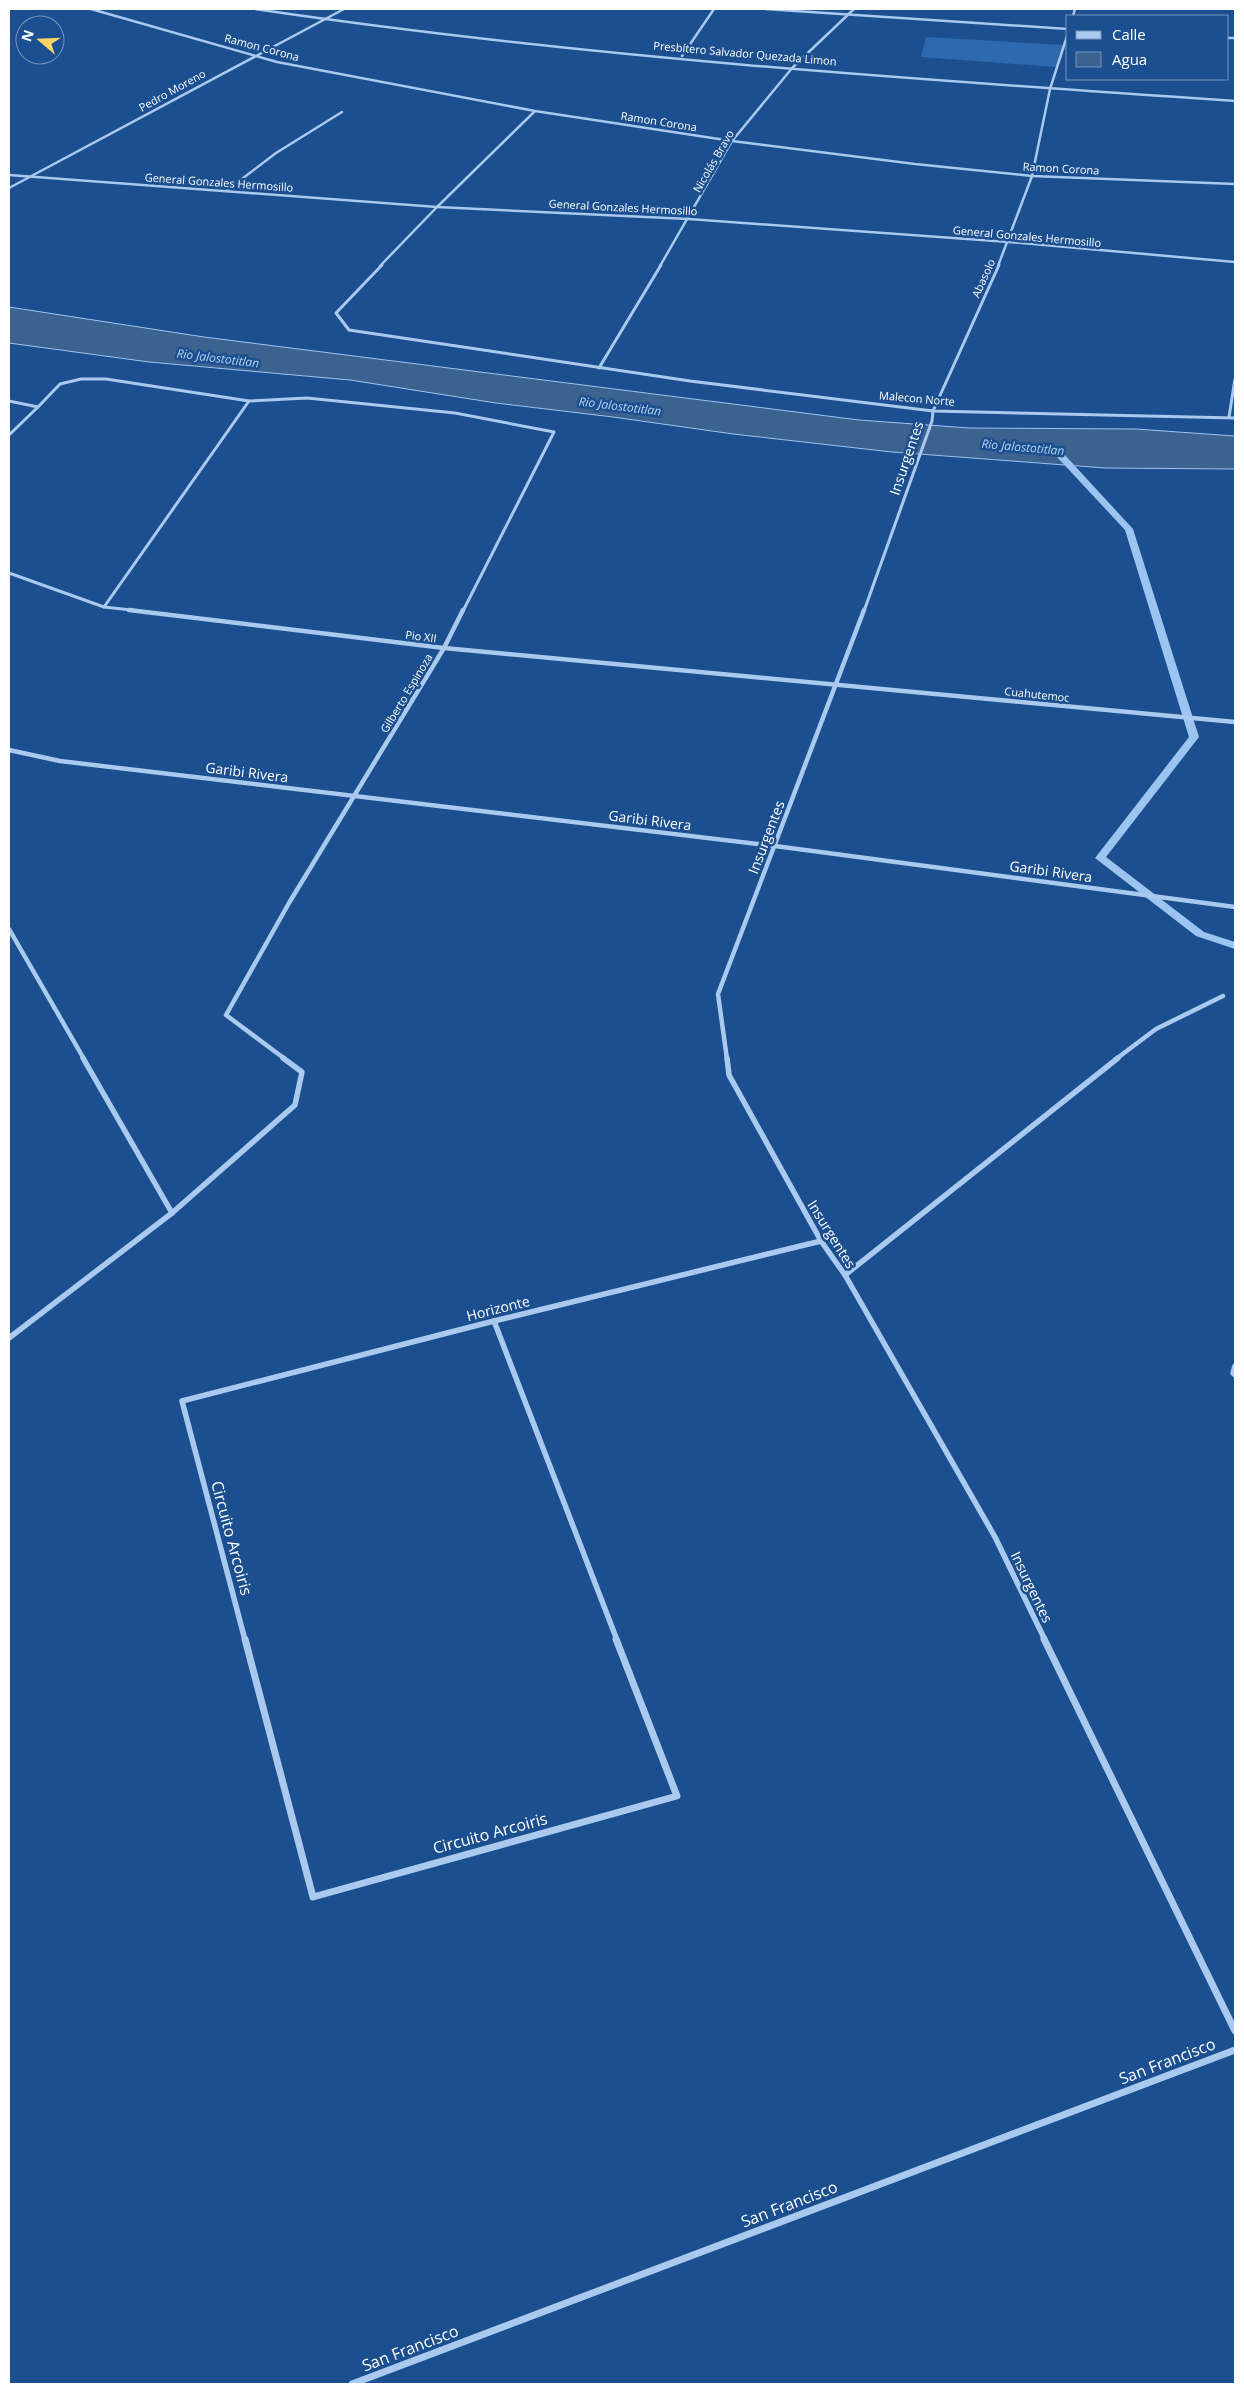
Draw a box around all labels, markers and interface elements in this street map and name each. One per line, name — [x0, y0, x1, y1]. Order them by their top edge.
north arrow — [15, 15, 65, 65]
legend — [1066, 15, 1229, 80]
text: Calle — [1112, 24, 1146, 44]
text: N — [16, 27, 38, 44]
street label: Ramon Corona — [223, 30, 301, 64]
street label: Presbítero Salvador Quezada Limon — [653, 38, 837, 68]
text: Agua — [1112, 49, 1147, 69]
street label: Pedro Moreno — [136, 65, 208, 115]
street label: Ramon Corona — [620, 108, 698, 134]
street label: Nicolás Bravo — [689, 127, 737, 195]
street label: Ramon Corona — [1022, 158, 1100, 178]
street label: General Gonzales Hermosillo — [144, 169, 294, 195]
street label: General Gonzales Hermosillo — [548, 196, 698, 218]
street label: General Gonzales Hermosillo — [952, 222, 1102, 250]
street label: Abasolo — [968, 256, 998, 300]
water label: Rio Jalostotitlan — [176, 344, 260, 372]
street label: Malecon Norte — [879, 387, 955, 409]
water label: Rio Jalostotitlan — [578, 392, 662, 420]
street label: Insurgentes — [884, 418, 928, 498]
water label: Rio Jalostotitlan — [981, 435, 1065, 459]
street label: Pio XII — [405, 627, 437, 645]
street label: Gilberto Espinoza — [376, 651, 436, 735]
street label: Cuahutemoc — [1004, 683, 1070, 705]
street label: Garibi Rivera — [204, 757, 290, 787]
street label: Insurgentes — [743, 797, 789, 876]
street label: Garibi Rivera — [607, 805, 693, 835]
street label: Garibi Rivera — [1008, 856, 1094, 886]
street label: Insurgentes — [804, 1196, 861, 1272]
street label: Horizonte — [464, 1291, 532, 1325]
street label: Circuito Arcoiris — [206, 1478, 258, 1598]
street label: Insurgentes — [1007, 1548, 1058, 1626]
street label: Circuito Arcoiris — [430, 1807, 550, 1859]
street label: San Francisco — [1116, 2032, 1218, 2090]
street label: San Francisco — [738, 2175, 840, 2233]
street label: San Francisco — [359, 2319, 461, 2377]

